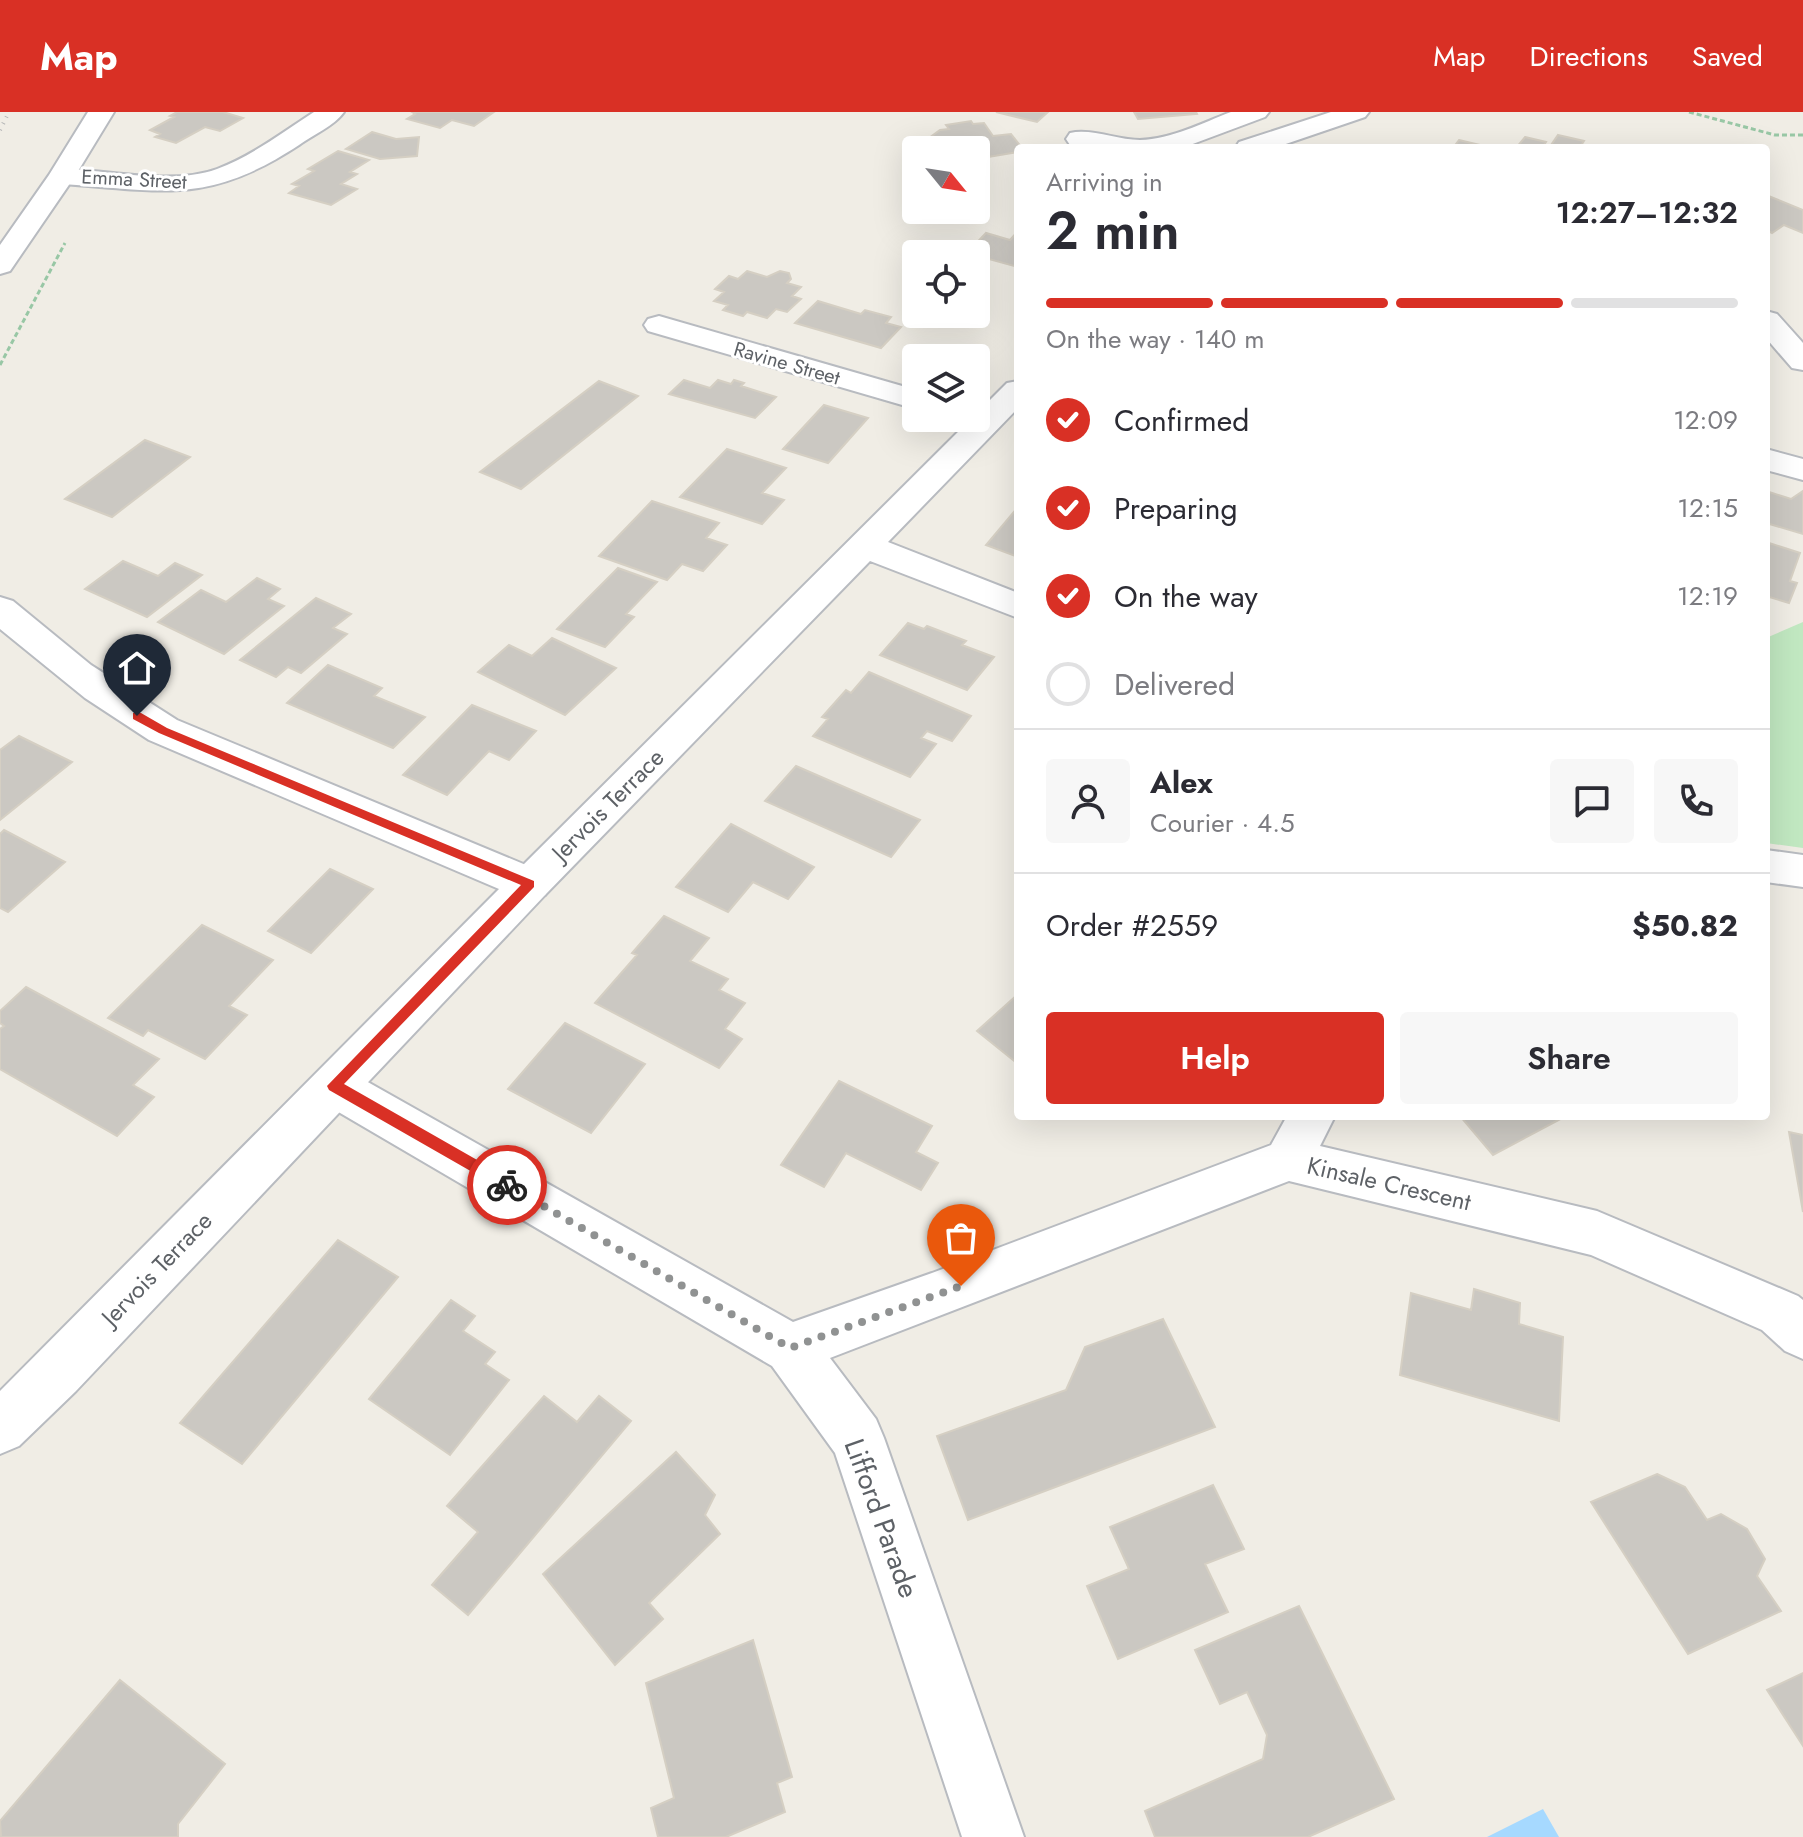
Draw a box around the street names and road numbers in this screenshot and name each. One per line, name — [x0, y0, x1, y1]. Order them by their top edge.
street label: Emma Street — [81, 162, 188, 197]
street label: Ravine Street — [730, 334, 844, 393]
street label: Jervois Terrace — [541, 740, 672, 871]
street label: Kinsale Crescent — [1304, 1148, 1475, 1219]
street label: Jervois Terrace — [91, 1204, 220, 1336]
street label: Lifford Parade — [834, 1433, 929, 1603]

